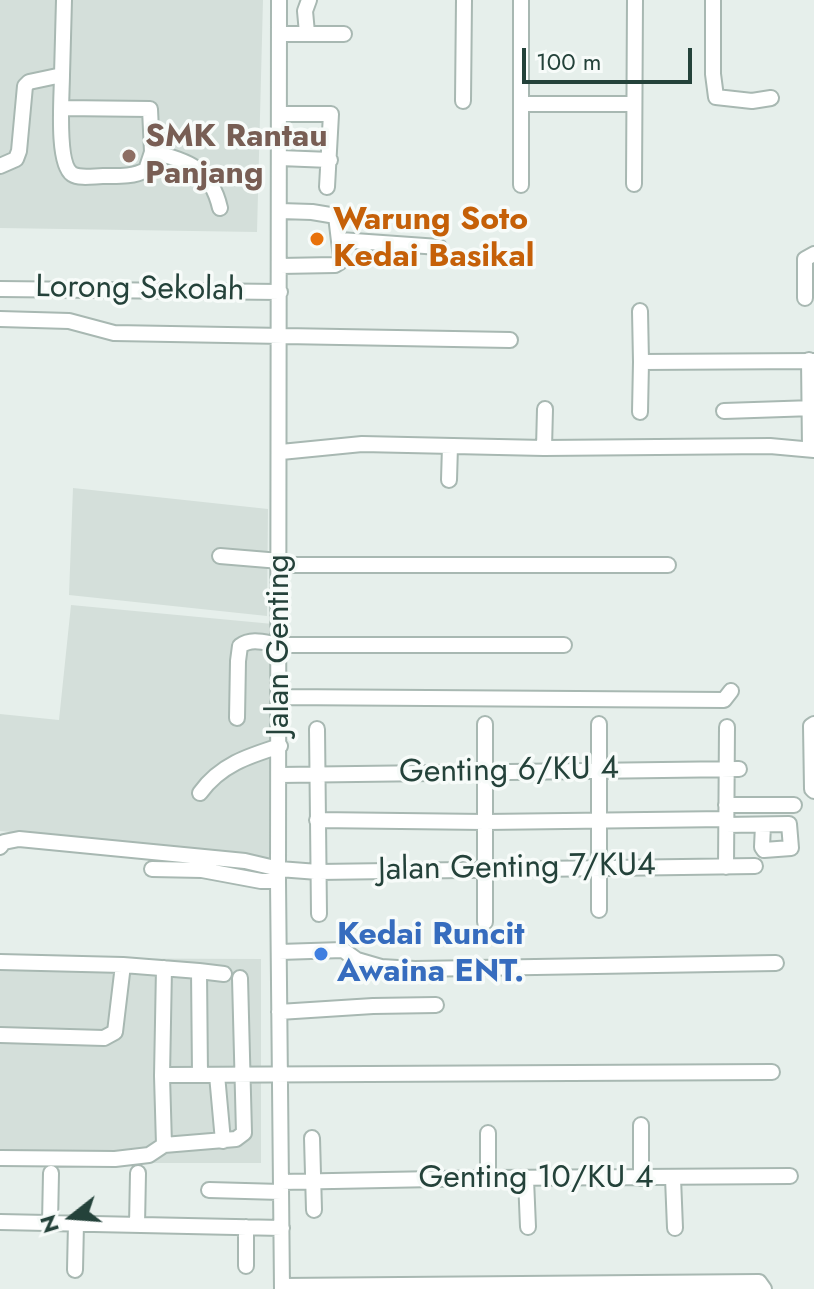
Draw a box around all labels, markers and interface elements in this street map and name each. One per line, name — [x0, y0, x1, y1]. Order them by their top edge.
scale bar — [526, 32, 696, 82]
text: 100 m — [536, 44, 602, 79]
place label: SMK Rantau Panjang — [145, 119, 328, 194]
marker: SMK Rantau Panjang — [120, 147, 138, 165]
place label: Warung Soto Kedai Basikal — [333, 202, 534, 277]
marker: Warung Soto Kedai Basikal — [308, 230, 326, 248]
street label: Lorong Sekolah — [35, 269, 245, 311]
street label: Jalan Genting — [261, 554, 299, 736]
street label: Genting 6/KU 4 — [399, 751, 619, 793]
street label: Jalan Genting 7/KU4 — [378, 847, 656, 891]
place label: Kedai Runcit Awaina ENT. — [337, 917, 524, 992]
marker: Kedai Runcit Awaina ENT. — [312, 945, 330, 963]
street label: Genting 10/KU 4 — [418, 1160, 654, 1198]
north arrow — [32, 1177, 112, 1257]
text: N — [31, 1211, 67, 1237]

